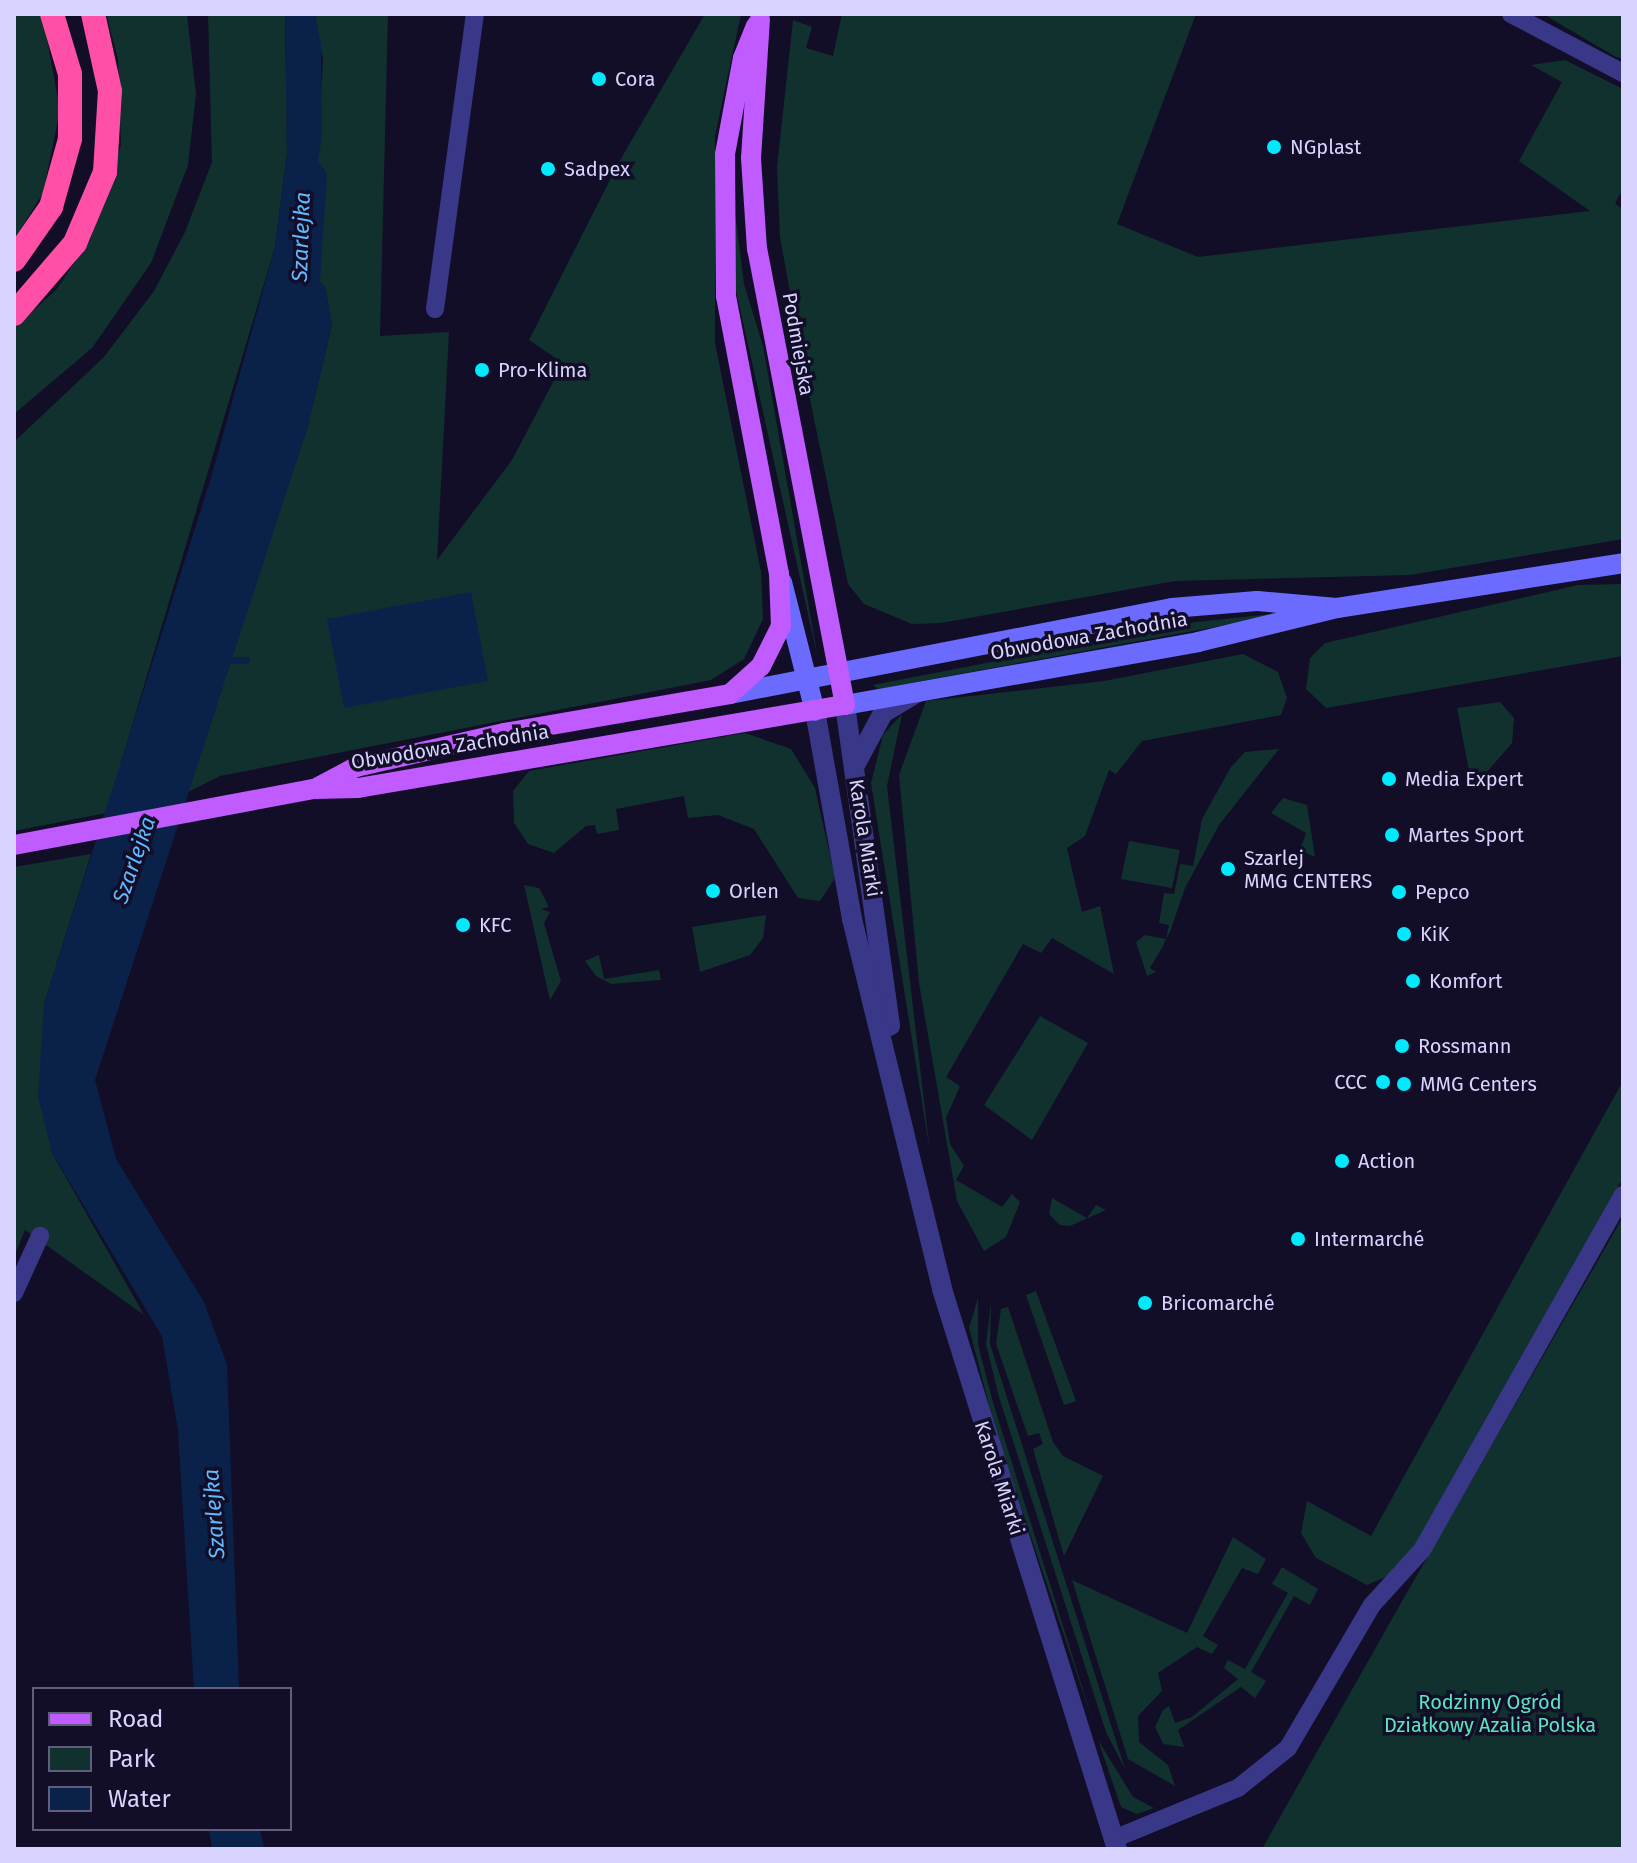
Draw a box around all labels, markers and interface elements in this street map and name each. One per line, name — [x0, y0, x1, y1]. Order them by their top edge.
place label: Cora — [615, 67, 655, 91]
marker: Cora — [590, 70, 608, 88]
place label: NGplast — [1290, 135, 1361, 159]
marker: NGplast — [1265, 138, 1283, 156]
place label: Sadpex — [564, 157, 630, 181]
marker: Sadpex — [539, 160, 557, 178]
water label: Szarlejka — [286, 192, 316, 282]
street label: Podmiejska — [777, 291, 819, 397]
place label: Pro-Klima — [498, 358, 587, 382]
marker: Pro-Klima — [473, 361, 491, 379]
street label: Obwodowa Zachodnia — [989, 607, 1189, 665]
street label: Obwodowa Zachodnia — [349, 720, 551, 774]
place label: Media Expert — [1405, 767, 1523, 791]
marker: Media Expert — [1380, 770, 1398, 788]
street label: Karola Miarki — [844, 777, 886, 899]
water label: Szarlejka — [107, 813, 161, 907]
place label: Martes Sport — [1408, 823, 1524, 847]
marker: Martes Sport — [1383, 826, 1401, 844]
place label: Szarlej MMG CENTERS — [1244, 846, 1372, 893]
marker: Szarlej MMG CENTERS — [1219, 860, 1237, 878]
place label: Orlen — [729, 879, 779, 903]
place label: Pepco — [1415, 880, 1470, 904]
marker: Orlen — [704, 882, 722, 900]
marker: Pepco — [1390, 883, 1408, 901]
place label: KFC — [479, 913, 511, 937]
marker: KFC — [454, 916, 472, 934]
place label: KiK — [1420, 922, 1449, 946]
marker: KiK — [1395, 925, 1413, 943]
place label: Komfort — [1429, 969, 1502, 993]
marker: Komfort — [1404, 972, 1422, 990]
place label: Rossmann — [1418, 1034, 1511, 1058]
marker: Rossmann — [1393, 1037, 1411, 1055]
place label: CCC — [1334, 1070, 1367, 1094]
place label: MMG Centers — [1420, 1072, 1537, 1096]
marker: CCC — [1374, 1073, 1392, 1091]
marker: MMG Centers — [1395, 1075, 1413, 1093]
place label: Action — [1358, 1149, 1415, 1173]
marker: Action — [1333, 1152, 1351, 1170]
place label: Intermarché — [1314, 1227, 1424, 1251]
marker: Intermarché — [1289, 1230, 1307, 1248]
place label: Bricomarché — [1161, 1291, 1275, 1315]
marker: Bricomarché — [1136, 1294, 1154, 1312]
street label: Karola Miarki — [969, 1418, 1029, 1538]
water label: Szarlejka — [198, 1468, 230, 1560]
legend — [32, 1687, 292, 1831]
park label: Rodzinny Ogród Działkowy Azalia Polska — [1384, 1691, 1596, 1738]
text: Road — [108, 1705, 163, 1733]
text: Park — [108, 1745, 155, 1773]
text: Water — [108, 1785, 171, 1813]

